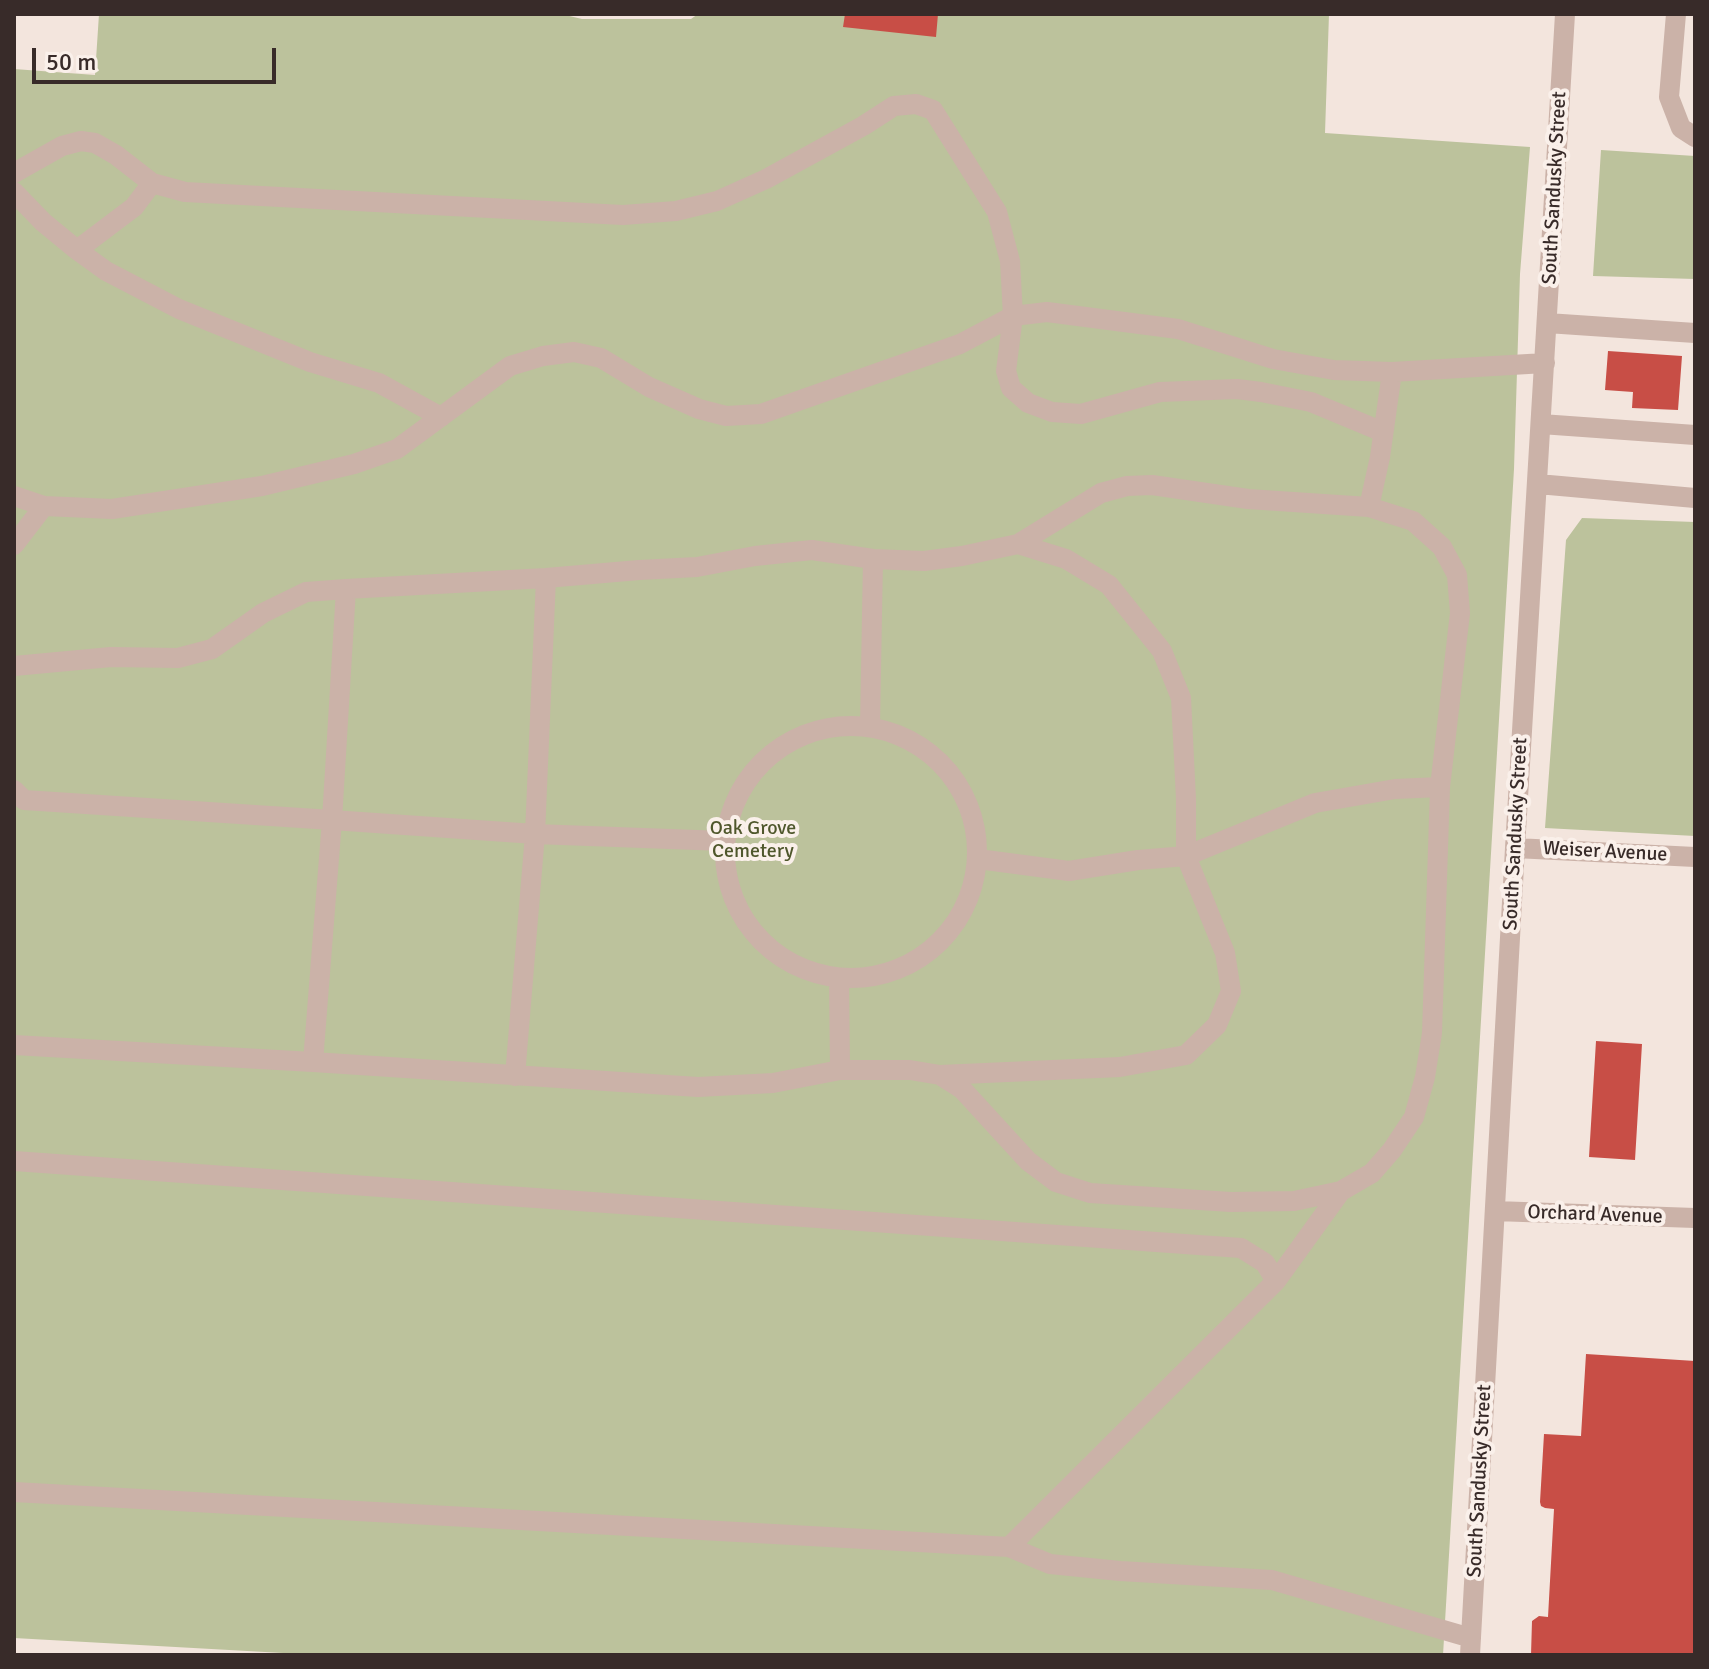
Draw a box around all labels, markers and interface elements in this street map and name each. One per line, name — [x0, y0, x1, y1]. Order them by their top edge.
scale bar — [36, 32, 280, 82]
text: 50 m — [46, 47, 96, 77]
street label: South Sandusky Street — [1538, 91, 1572, 285]
street label: South Sandusky Street — [1499, 737, 1533, 931]
park label: Oak Grove Cemetery — [710, 817, 796, 864]
street label: Weiser Avenue — [1542, 837, 1668, 867]
street label: Orchard Avenue — [1527, 1201, 1663, 1229]
street label: South Sandusky Street — [1463, 1384, 1497, 1578]

